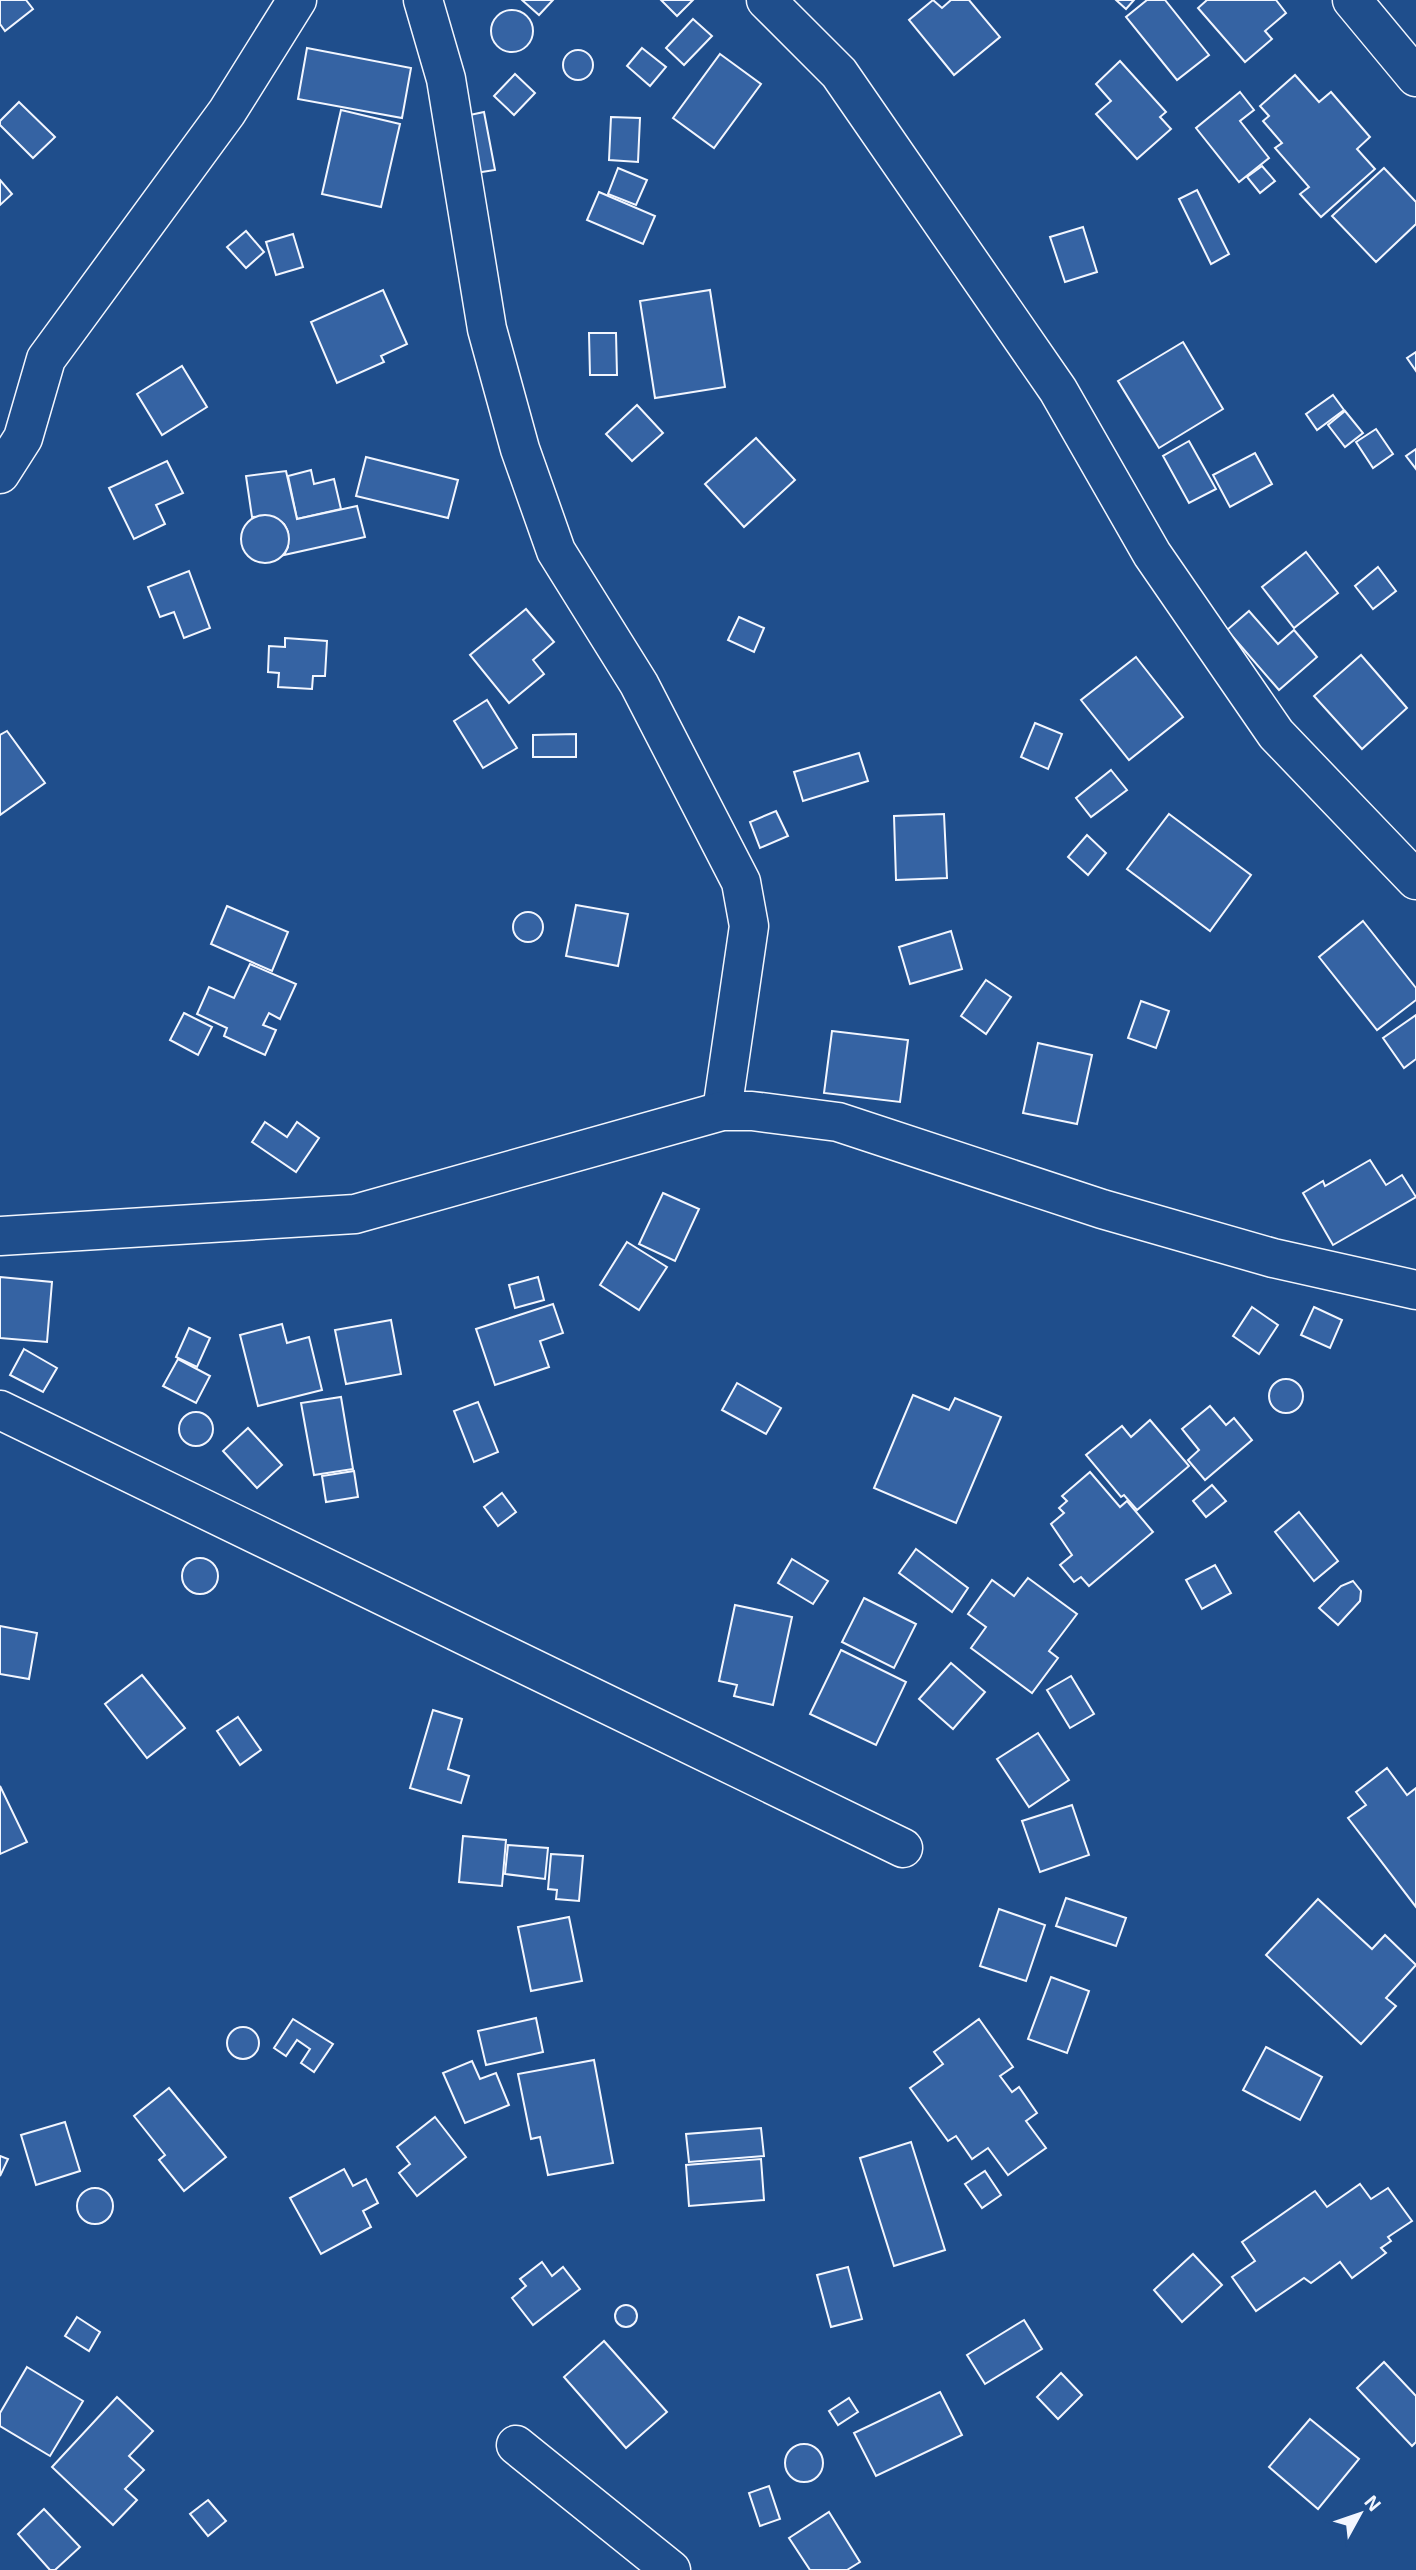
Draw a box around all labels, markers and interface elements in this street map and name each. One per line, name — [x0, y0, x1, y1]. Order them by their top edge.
north arrow — [1325, 2479, 1395, 2549]
text: N — [1360, 2490, 1387, 2515]

